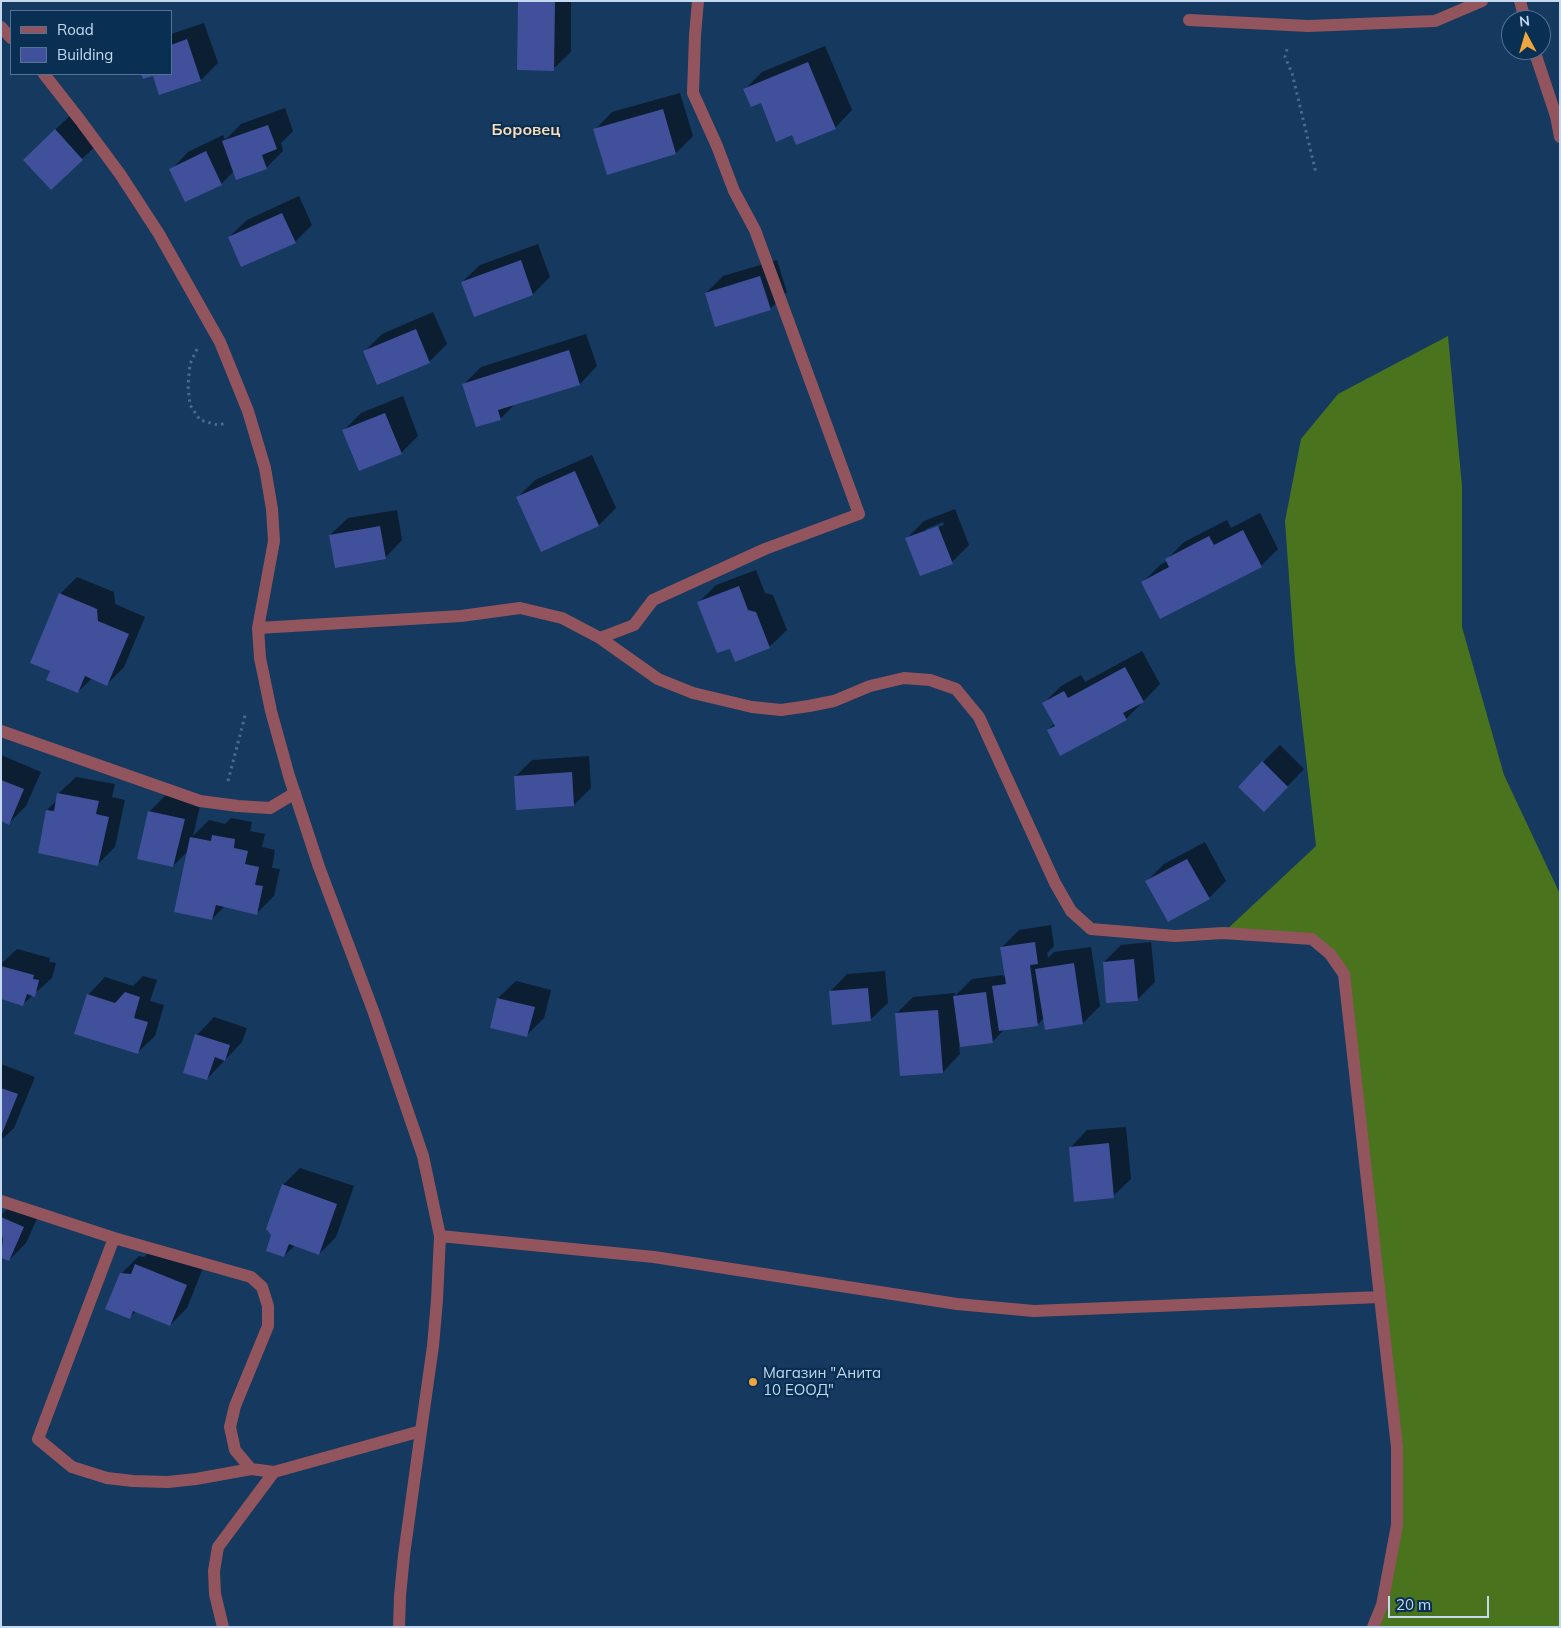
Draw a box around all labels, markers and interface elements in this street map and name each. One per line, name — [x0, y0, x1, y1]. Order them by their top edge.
legend — [10, 10, 172, 75]
north arrow — [1501, 10, 1551, 60]
text: N — [1518, 12, 1531, 31]
text: Road — [57, 20, 94, 39]
text: Building — [57, 45, 113, 64]
district label: Боровец — [492, 120, 560, 140]
place label: Магазин "Анита 10 ЕООД" — [763, 1364, 881, 1399]
marker: Магазин "Анита 10 ЕООД" — [747, 1376, 759, 1388]
scale bar — [1391, 1586, 1492, 1618]
text: 20 m — [1396, 1595, 1431, 1614]

